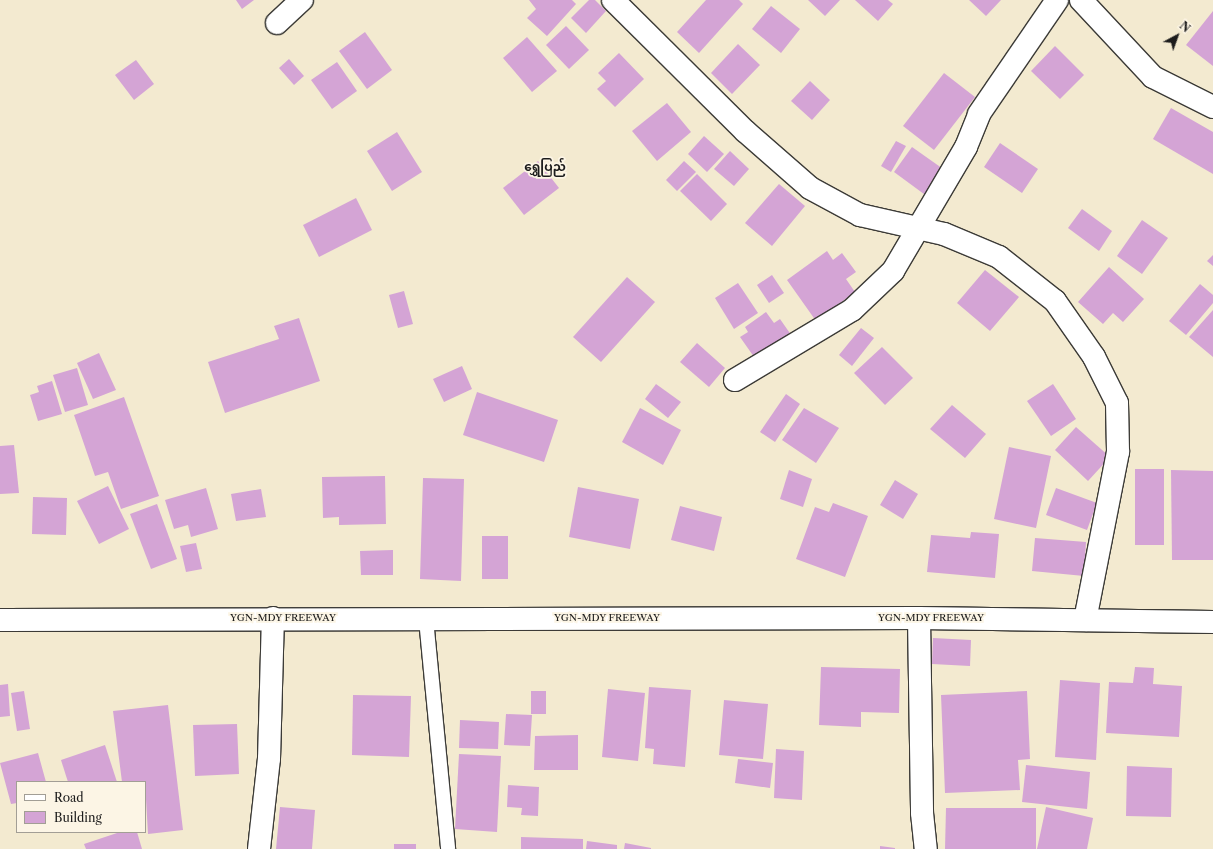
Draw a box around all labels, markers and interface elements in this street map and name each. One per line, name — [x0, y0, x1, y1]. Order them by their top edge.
north arrow — [1157, 16, 1197, 56]
text: N — [1177, 19, 1193, 35]
district label: ရွှေပြည် — [524, 160, 566, 174]
street label: YGN-MDY FREEWAY — [230, 612, 336, 624]
street label: YGN-MDY FREEWAY — [554, 612, 660, 624]
street label: YGN-MDY FREEWAY — [878, 612, 984, 624]
legend — [16, 781, 146, 833]
text: Road — [54, 790, 84, 805]
text: Building — [54, 810, 102, 825]

